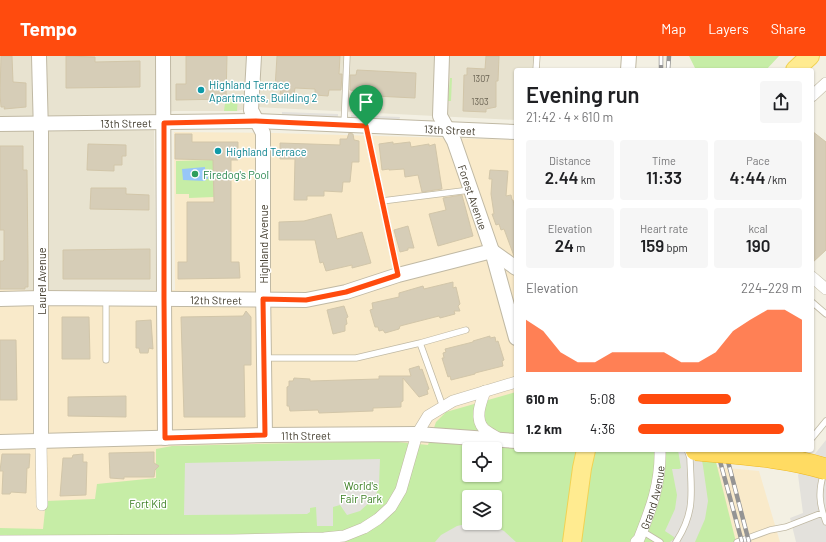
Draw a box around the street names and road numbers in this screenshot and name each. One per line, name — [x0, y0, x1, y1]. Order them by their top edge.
street label: 13th Street — [100, 116, 152, 129]
street label: 13th Street — [424, 122, 476, 137]
street label: Forest Avenue — [456, 163, 491, 231]
street label: Highland Avenue — [257, 204, 270, 283]
street label: Laurel Avenue — [35, 247, 48, 315]
street label: 12th Street — [190, 293, 242, 306]
street label: 11th Street — [281, 428, 331, 441]
street label: Grand Avenue — [637, 465, 666, 531]

